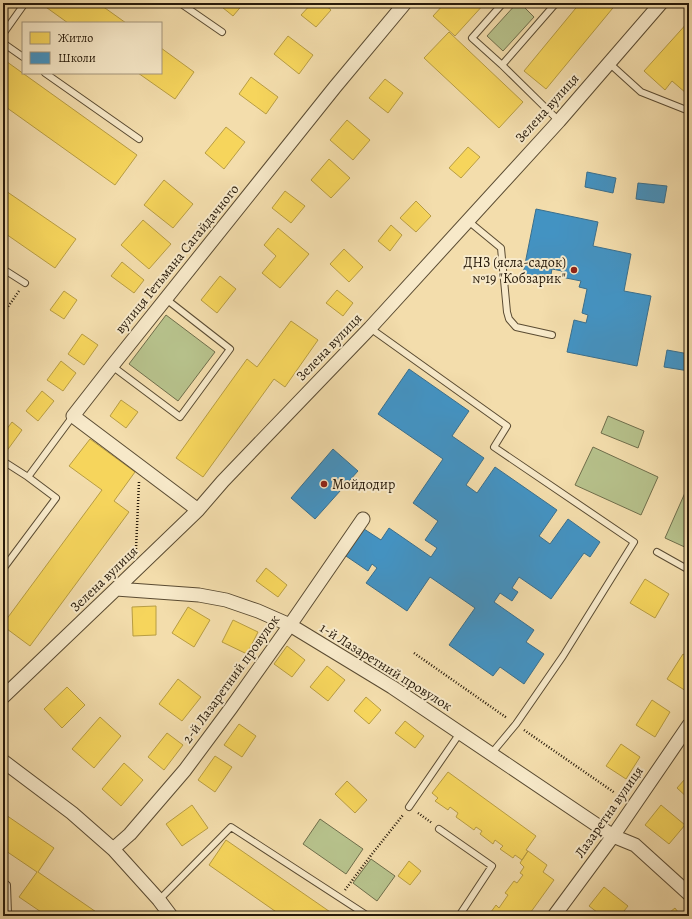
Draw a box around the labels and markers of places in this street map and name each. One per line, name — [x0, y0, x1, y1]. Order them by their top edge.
place label: ДНЗ (ясла-садок) №19 "Кобзарик" — [463, 253, 566, 288]
marker: ДНЗ (ясла-садок) №19 "Кобзарик" — [569, 265, 579, 275]
place label: Мойдодир — [332, 475, 395, 494]
marker: Мойдодир — [319, 479, 329, 489]

